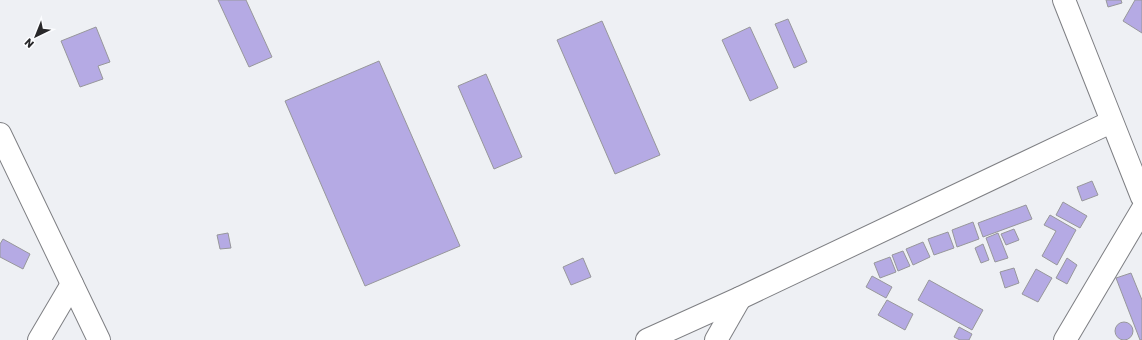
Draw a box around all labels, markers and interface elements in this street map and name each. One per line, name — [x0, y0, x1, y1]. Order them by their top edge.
north arrow — [16, 16, 56, 56]
text: N — [22, 35, 37, 50]

